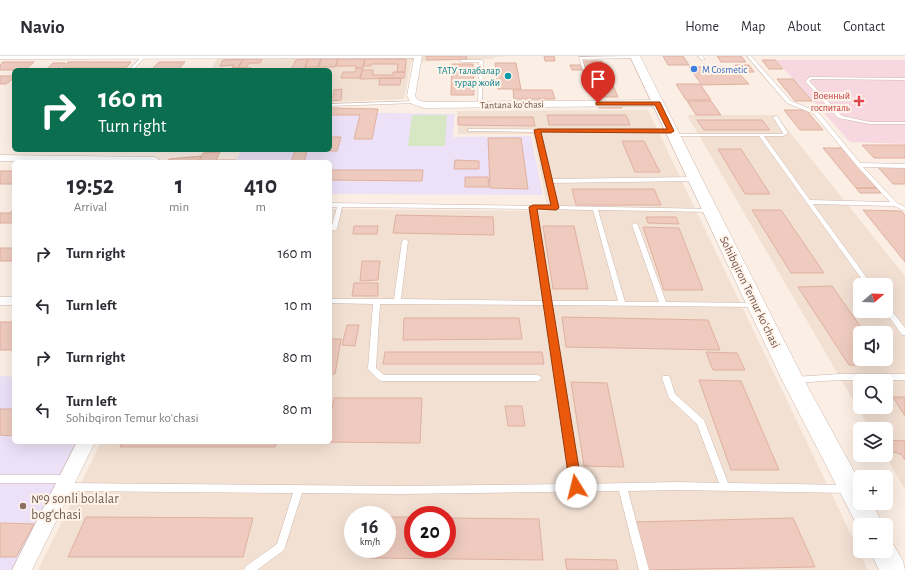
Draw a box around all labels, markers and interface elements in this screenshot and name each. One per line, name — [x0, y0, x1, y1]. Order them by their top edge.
text: Navio — [20, 18, 65, 37]
text: Home — [685, 20, 719, 34]
text: Map — [741, 20, 765, 34]
text: About — [787, 20, 821, 34]
text: Contact — [843, 20, 885, 34]
pin — [581, 62, 615, 103]
marker: M Cosmetic — [689, 64, 699, 74]
place label: M Cosmetic — [702, 65, 747, 75]
place label: ТАТУ талабалар турар жойи — [437, 66, 500, 88]
icon: arrive — [587, 68, 609, 90]
marker: ТАТУ талабалар турар жойи — [503, 71, 513, 81]
icon: right — [32, 84, 84, 136]
text: 160 m — [98, 85, 163, 113]
place label: Военный госпиталь — [811, 91, 851, 113]
marker: Военный госпиталь — [853, 95, 865, 107]
street label: Tantana koʻchasi — [480, 99, 544, 111]
text: Turn right — [98, 118, 167, 136]
text: 19:52 — [67, 174, 114, 198]
text: 1 — [175, 174, 183, 198]
text: 410 — [244, 174, 277, 198]
text: Arrival — [74, 201, 107, 214]
text: min — [169, 201, 189, 214]
text: m — [255, 201, 266, 214]
street label: Sohibqiron Temur koʻchasi — [718, 234, 782, 350]
icon: right — [32, 243, 54, 265]
text: Turn right — [66, 246, 125, 261]
text: 160 m — [277, 246, 312, 261]
north arrow — [853, 278, 893, 318]
map controls — [853, 278, 893, 558]
icon: left — [32, 295, 54, 317]
text: Turn left — [66, 298, 117, 313]
text: 10 m — [284, 298, 312, 313]
button: sound — [853, 326, 893, 366]
icon: right — [32, 347, 54, 369]
text: Turn right — [66, 350, 125, 365]
text: 80 m — [282, 350, 312, 365]
button: search — [853, 374, 893, 414]
text: Turn left — [66, 394, 117, 409]
icon: left — [32, 399, 54, 421]
text: 80 m — [282, 402, 312, 417]
text: Sohibqiron Temur koʻchasi — [66, 412, 199, 425]
button: layers — [853, 422, 893, 462]
position arrow — [555, 466, 597, 508]
button: + — [853, 470, 893, 510]
place label: №9 sonli bolalar bog‘chasi — [31, 492, 119, 522]
marker: №9 sonli bolalar bog‘chasi — [18, 501, 28, 511]
speed limit sign: 20 — [404, 506, 456, 558]
text: 16 — [362, 517, 378, 537]
button: − — [853, 518, 893, 558]
text: km/h — [360, 537, 380, 547]

